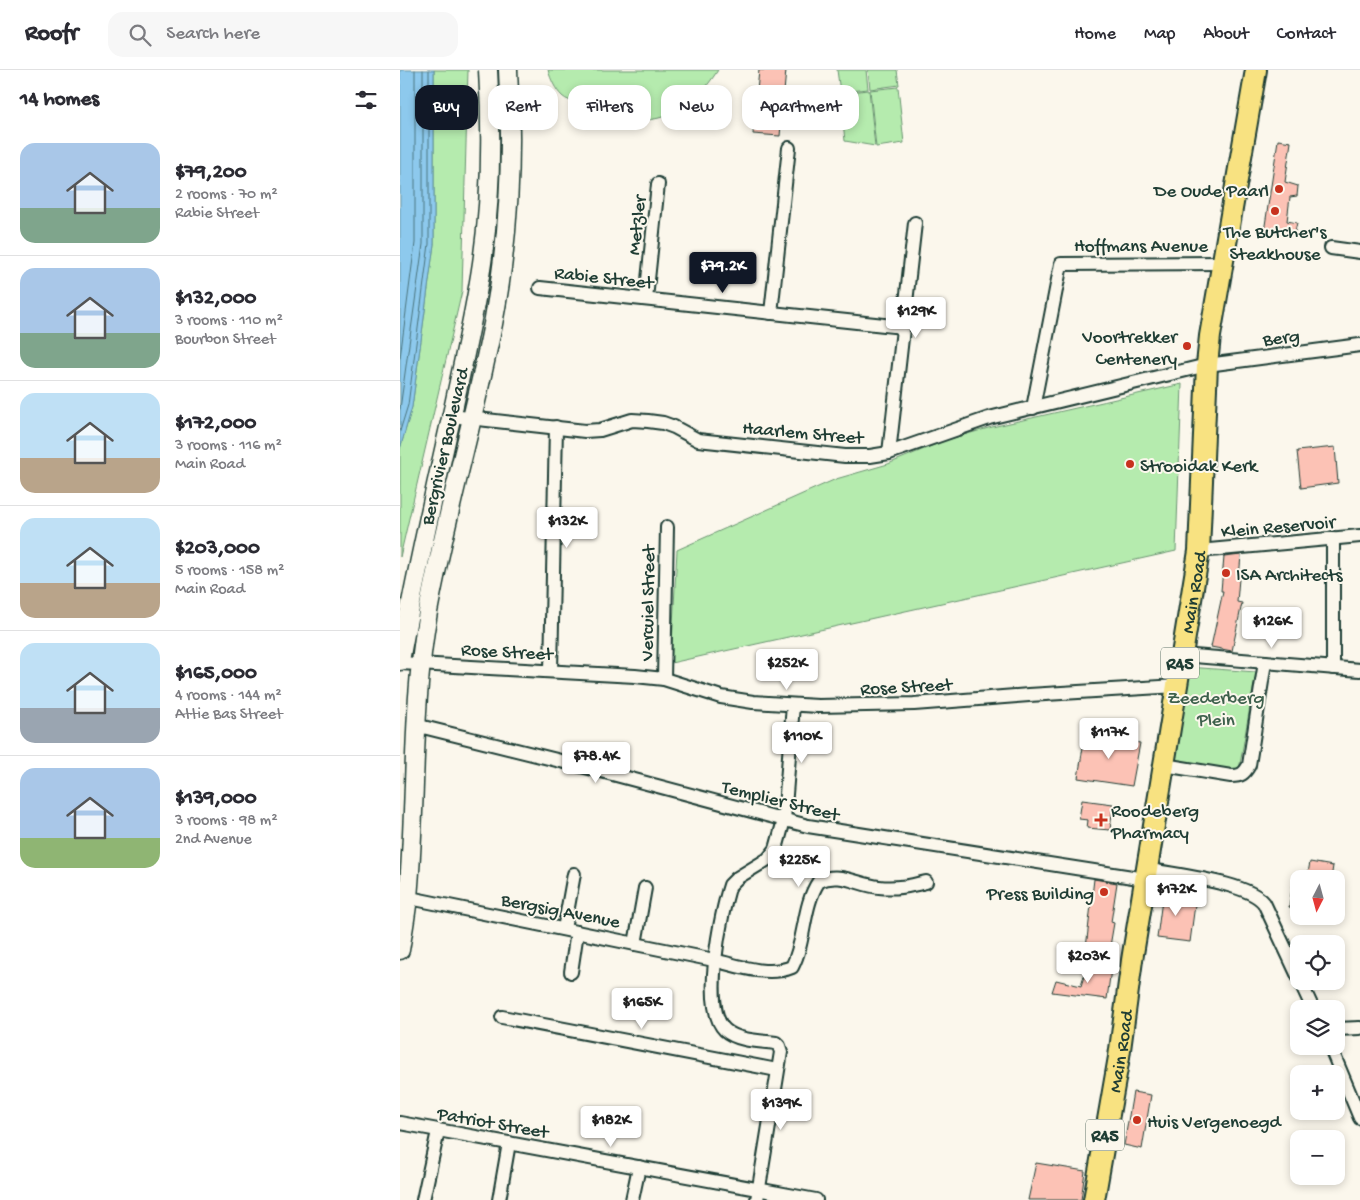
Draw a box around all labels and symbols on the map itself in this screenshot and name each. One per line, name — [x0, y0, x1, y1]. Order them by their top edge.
place label: De Oude Paarl — [1152, 181, 1269, 204]
marker: De Oude Paarl — [1273, 183, 1285, 195]
street label: Metzler — [624, 192, 653, 256]
marker: The Butcher's Steakhouse — [1269, 205, 1281, 217]
place label: The Butcher's Steakhouse — [1222, 222, 1328, 267]
street label: Hoffmans Avenue — [1074, 236, 1208, 259]
pin: $79.2K — [682, 252, 764, 294]
street label: Rabie Street — [553, 263, 657, 296]
pin: $129K — [881, 296, 951, 339]
street label: Berg — [1261, 326, 1301, 353]
place label: Voortrekker Centenery — [1081, 327, 1179, 372]
marker: Voortrekker Centenery — [1181, 340, 1193, 352]
street label: Bergrivier Boulevard — [417, 364, 476, 529]
street label: Haarlem Street — [741, 418, 866, 451]
place label: Strooidak Kerk — [1140, 456, 1259, 479]
marker: Strooidak Kerk — [1124, 458, 1136, 470]
pin: $132K — [532, 506, 602, 549]
street label: Klein Reservoir — [1220, 512, 1339, 545]
street label: Vercuiel Street — [637, 543, 662, 662]
street label: Main Road — [1178, 548, 1214, 635]
place label: ISA Architects — [1236, 565, 1344, 588]
marker: ISA Architects — [1220, 567, 1232, 579]
pin: $126K — [1237, 606, 1307, 649]
street label: Rose Street — [460, 640, 555, 667]
pin: $252K — [752, 648, 822, 691]
road number: R45 — [1161, 648, 1199, 678]
street label: Rose Street — [860, 674, 955, 702]
park label: Zeederberg Plein — [1168, 688, 1265, 733]
pin: $117K — [1074, 718, 1144, 760]
pin: $110K — [767, 722, 837, 764]
pin: $78.4K — [555, 742, 637, 784]
street label: Templier Street — [718, 776, 843, 829]
place label: Roodeberg Pharmacy — [1110, 801, 1199, 846]
marker: Roodeberg Pharmacy — [1095, 814, 1107, 826]
pin: $225K — [764, 846, 834, 888]
north arrow — [1290, 870, 1345, 925]
pin: $172K — [1141, 874, 1211, 917]
place label: Press Building — [985, 884, 1094, 907]
marker: Press Building — [1098, 886, 1110, 898]
street label: Bergsig Avenue — [498, 889, 622, 935]
pin: $203K — [1053, 942, 1123, 984]
pin: $165K — [607, 988, 677, 1030]
street label: Main Road — [1105, 1007, 1140, 1095]
pin: $139K — [746, 1088, 816, 1131]
street label: Patriot Street — [434, 1103, 552, 1146]
pin: $182K — [576, 1106, 646, 1148]
place label: Huis Vergenoegd — [1147, 1112, 1283, 1135]
marker: Huis Vergenoegd — [1131, 1114, 1143, 1126]
road number: R45 — [1086, 1120, 1124, 1150]

